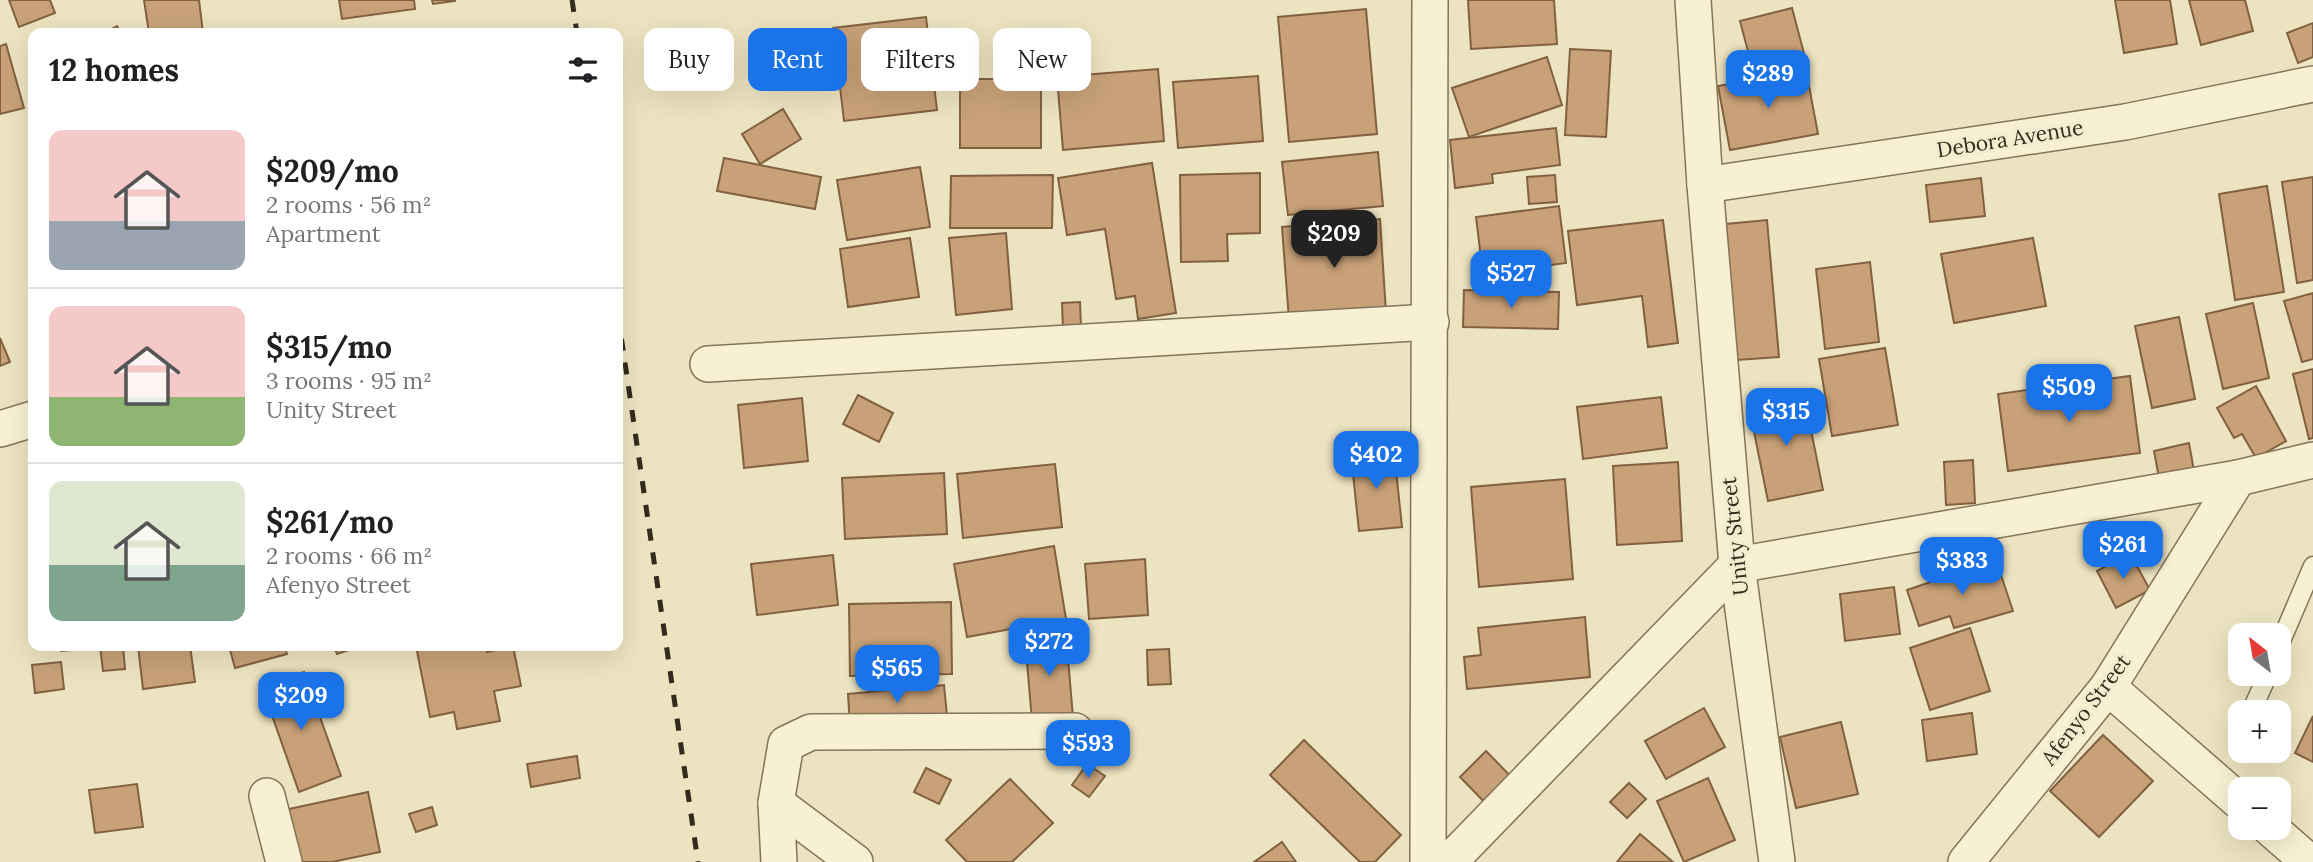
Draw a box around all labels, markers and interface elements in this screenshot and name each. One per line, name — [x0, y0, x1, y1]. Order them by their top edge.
chip: Buy — [644, 28, 734, 91]
chip: Rent — [748, 28, 847, 91]
chip: Filters — [861, 28, 979, 91]
chip: New — [993, 28, 1091, 91]
pin: $289 — [1727, 50, 1809, 110]
text: 12 homes — [49, 51, 179, 89]
icon: filters — [564, 51, 602, 89]
text: $289 — [1742, 58, 1794, 87]
street label: Debora Avenue — [1935, 114, 2085, 163]
text: $209/mo — [266, 152, 399, 190]
icon: home — [105, 158, 189, 242]
text: 2 rooms · 56 m² — [266, 190, 431, 219]
pin: $209 — [1293, 210, 1375, 270]
text: $209 — [1307, 218, 1361, 247]
text: Apartment — [266, 219, 381, 248]
pin: $527 — [1470, 250, 1552, 310]
text: $527 — [1487, 258, 1536, 287]
text: $315/mo — [266, 328, 392, 366]
icon: home — [105, 334, 189, 418]
pin: $509 — [2028, 364, 2110, 424]
text: 3 rooms · 95 m² — [266, 366, 432, 395]
text: $509 — [2042, 372, 2096, 401]
pin: $315 — [1745, 388, 1827, 448]
text: Unity Street — [266, 395, 396, 424]
text: $315 — [1762, 396, 1810, 425]
pin: $402 — [1335, 432, 1417, 491]
text: $402 — [1350, 439, 1403, 468]
street label: Unity Street — [1715, 475, 1754, 597]
text: $261/mo — [266, 503, 394, 541]
icon: home — [105, 509, 189, 593]
pin: $261 — [2082, 522, 2164, 581]
text: $261 — [2099, 529, 2147, 558]
pin: $383 — [1921, 538, 2003, 597]
text: 2 rooms · 66 m² — [266, 541, 432, 570]
text: $383 — [1936, 545, 1988, 574]
text: Afenyo Street — [266, 570, 411, 599]
pin: $272 — [1008, 618, 1090, 678]
north arrow — [2228, 623, 2291, 686]
map controls — [2228, 623, 2291, 840]
text: $272 — [1025, 626, 1073, 655]
pin: $565 — [856, 646, 938, 705]
street label: Afenyo Street — [2034, 648, 2137, 771]
text: $565 — [871, 653, 923, 682]
pin: $209 — [260, 672, 342, 732]
text: $209 — [274, 680, 328, 709]
button: + — [2228, 700, 2291, 763]
pin: $593 — [1047, 720, 1129, 780]
text: $593 — [1062, 728, 1114, 757]
button: − — [2228, 777, 2291, 840]

